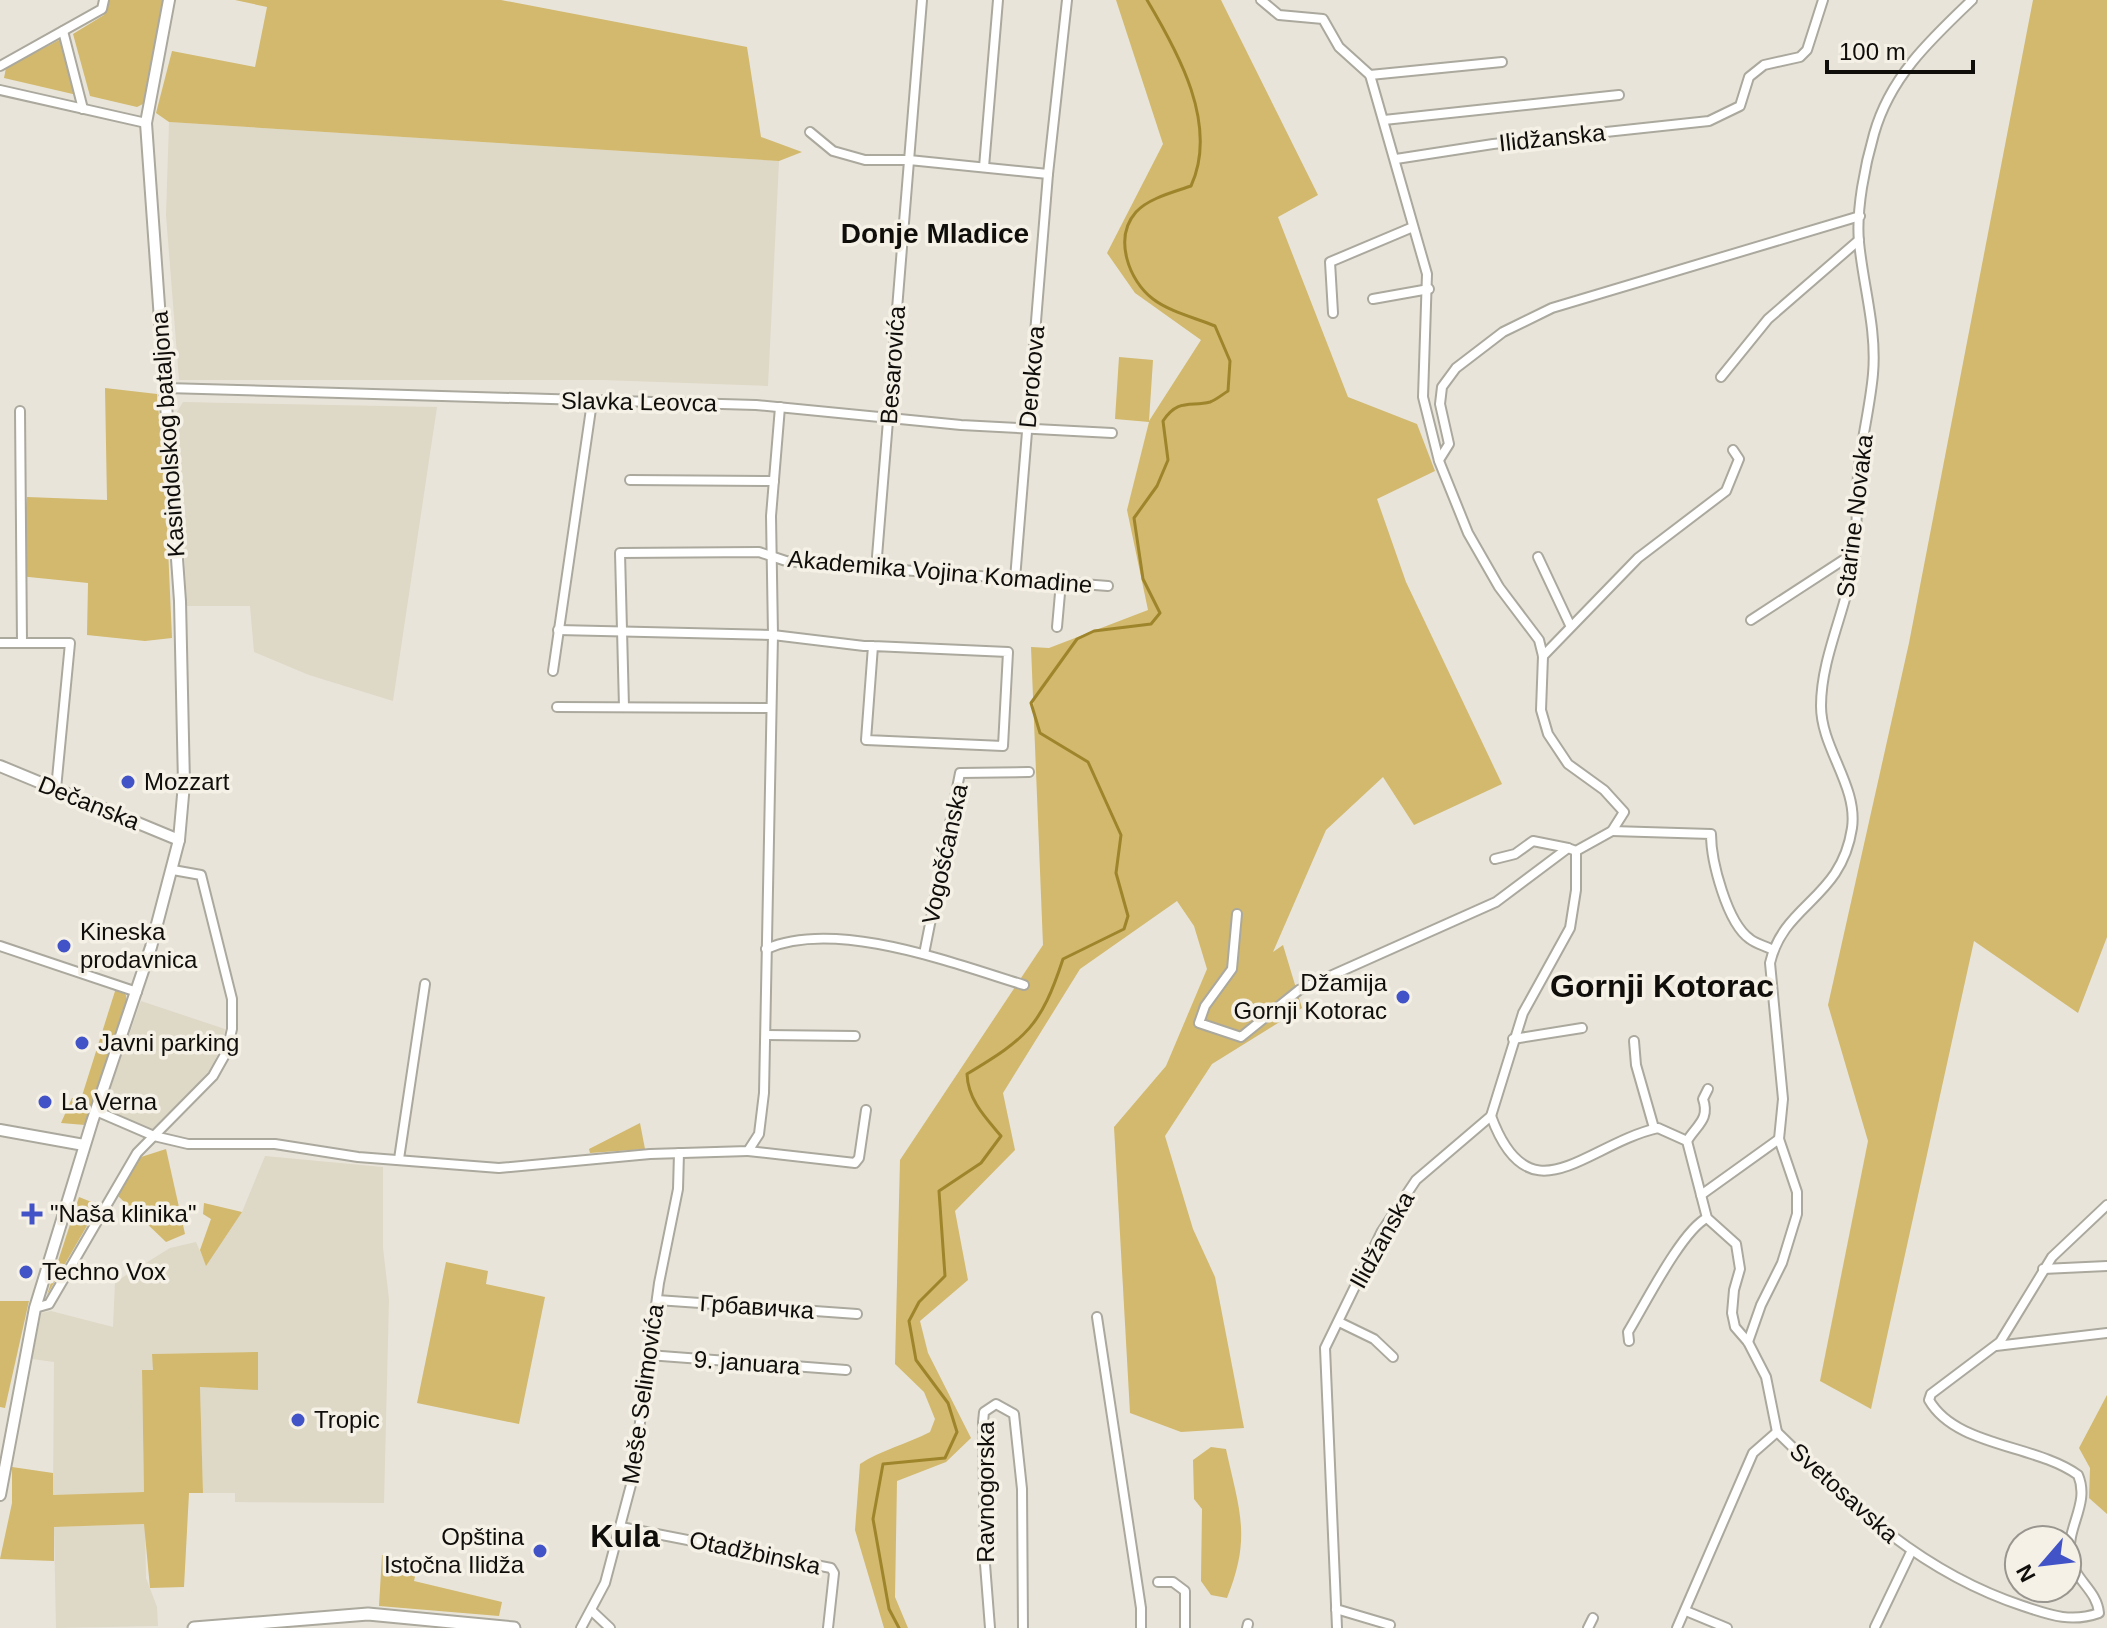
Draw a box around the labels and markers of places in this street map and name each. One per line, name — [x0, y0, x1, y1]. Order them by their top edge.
place label: Mozzart — [144, 768, 230, 795]
marker: Mozzart — [119, 773, 137, 791]
place label: Kineska prodavnica — [80, 918, 198, 973]
marker: Kineska prodavnica — [55, 937, 73, 955]
place label: Džamija Gornji Kotorac — [1234, 969, 1388, 1024]
marker: Džamija Gornji Kotorac — [1394, 988, 1412, 1006]
place label: Javni parking — [98, 1029, 239, 1056]
marker: Javni parking — [73, 1034, 91, 1052]
place label: La Verna — [61, 1088, 158, 1115]
marker: La Verna — [36, 1093, 54, 1111]
place label: "Naša klinika" — [50, 1200, 196, 1227]
marker: "Naša klinika" — [21, 1203, 43, 1225]
place label: Techno Vox — [42, 1258, 166, 1285]
marker: Techno Vox — [17, 1263, 35, 1281]
place label: Tropic — [314, 1406, 380, 1433]
marker: Tropic — [289, 1411, 307, 1429]
place label: Opština Istočna Ilidža — [384, 1523, 525, 1578]
marker: Opština Istočna Ilidža — [531, 1542, 549, 1560]

